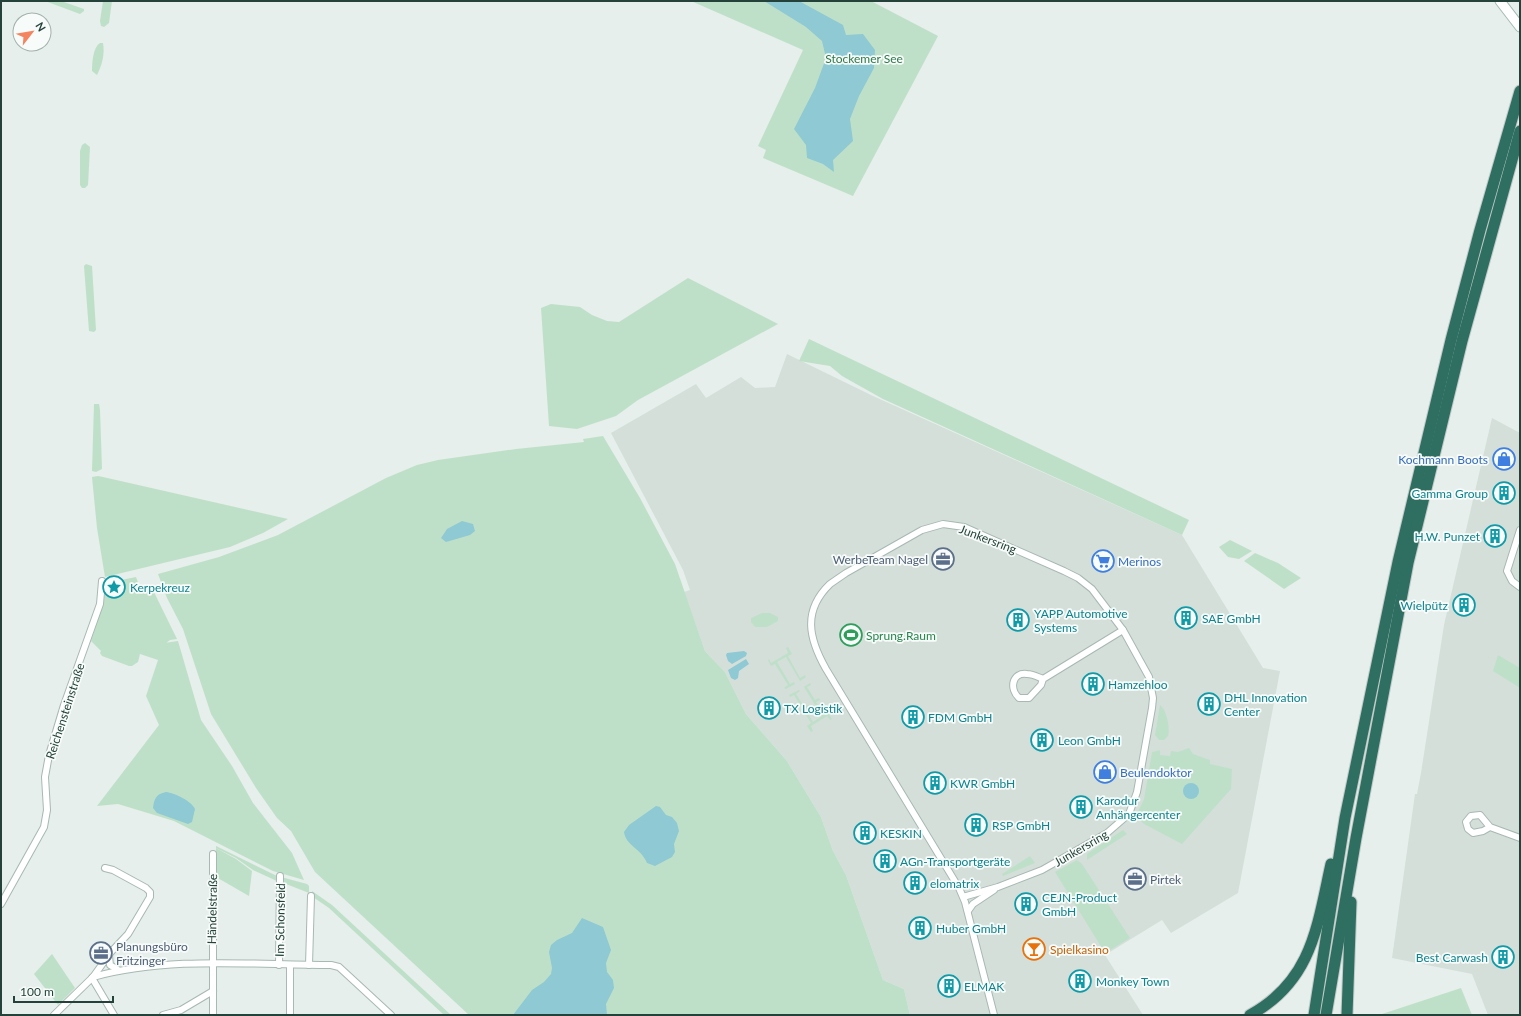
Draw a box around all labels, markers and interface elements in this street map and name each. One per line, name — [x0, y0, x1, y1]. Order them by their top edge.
north arrow — [12, 12, 52, 52]
text: N — [33, 20, 49, 34]
park label: Stockemer See — [825, 51, 903, 66]
shop icon: Kochmann Boots — [1491, 446, 1517, 472]
place label: Kochmann Boots — [1398, 452, 1488, 467]
building icon: Gamma Group — [1491, 480, 1517, 506]
place label: Gamma Group — [1412, 486, 1488, 501]
street label: Junkersring — [957, 521, 1019, 557]
building icon: H.W. Punzet — [1482, 523, 1508, 549]
place label: H.W. Punzet — [1415, 529, 1481, 544]
office icon: WerbeTeam Nagel — [930, 546, 956, 572]
supermarket icon: Merinos — [1090, 548, 1116, 574]
place label: WerbeTeam Nagel — [833, 552, 928, 567]
place label: Merinos — [1118, 554, 1161, 569]
place icon: Kerpekreuz — [101, 574, 127, 600]
place label: Kerpekreuz — [130, 580, 191, 595]
building icon: Wielpütz — [1451, 592, 1477, 618]
place label: Wielpütz — [1400, 598, 1449, 613]
building icon: SAE GmbH — [1173, 605, 1199, 631]
place label: YAPP Automotive Systems — [1034, 606, 1128, 635]
building icon: YAPP Automotive Systems — [1005, 607, 1031, 633]
place label: SAE GmbH — [1202, 611, 1261, 626]
sports icon: Sprung.Raum — [838, 622, 864, 648]
place label: Sprung.Raum — [866, 628, 936, 643]
street label: Reichensteinstraße — [42, 661, 88, 761]
building icon: Hamzehloo — [1080, 671, 1106, 697]
place label: Hamzehloo — [1108, 677, 1168, 692]
place label: DHL Innovation Center — [1224, 690, 1307, 719]
building icon: DHL Innovation Center — [1196, 691, 1222, 717]
building icon: TX Logistik — [756, 695, 782, 721]
place label: TX Logistik — [784, 701, 843, 716]
building icon: FDM GmbH — [900, 704, 926, 730]
place label: FDM GmbH — [928, 710, 992, 725]
building icon: Leon GmbH — [1029, 727, 1055, 753]
place label: Leon GmbH — [1058, 733, 1121, 748]
shop icon: Beulendoktor — [1092, 759, 1118, 785]
place label: Beulendoktor — [1120, 765, 1192, 780]
building icon: KWR GmbH — [922, 770, 948, 796]
place label: KWR GmbH — [950, 776, 1015, 791]
place label: Karodur Anhängercenter — [1096, 793, 1181, 822]
building icon: Karodur Anhängercenter — [1068, 794, 1094, 820]
building icon: RSP GmbH — [963, 812, 989, 838]
place label: RSP GmbH — [992, 818, 1050, 833]
building icon: KESKIN — [852, 820, 878, 846]
place label: KESKIN — [880, 826, 922, 841]
street label: Junkersring — [1051, 826, 1111, 870]
building icon: AGn-Transportgeräte — [872, 848, 898, 874]
place label: AGn-Transportgeräte — [900, 854, 1010, 869]
office icon: Pirtek — [1122, 866, 1148, 892]
building icon: elomatrix — [902, 870, 928, 896]
place label: Pirtek — [1150, 872, 1182, 887]
street label: Händelstraße — [204, 874, 220, 944]
place label: elomatrix — [930, 876, 979, 891]
street label: Im Schonsfeld — [272, 883, 288, 957]
place label: CEJN-Product GmbH — [1042, 890, 1118, 919]
building icon: CEJN-Product GmbH — [1013, 891, 1039, 917]
building icon: Huber GmbH — [907, 915, 933, 941]
place label: Huber GmbH — [936, 921, 1006, 936]
bar icon: Spielkasino — [1021, 936, 1047, 962]
place label: Planungsbüro Fritzinger — [116, 939, 188, 968]
office icon: Planungsbüro Fritzinger — [88, 940, 114, 966]
place label: Spielkasino — [1050, 942, 1109, 957]
building icon: Best Carwash — [1490, 944, 1516, 970]
place label: Best Carwash — [1416, 950, 1488, 965]
building icon: Monkey Town — [1067, 968, 1093, 994]
building icon: ELMAK — [936, 973, 962, 999]
place label: Monkey Town — [1096, 974, 1169, 989]
scale bar — [14, 978, 113, 1004]
place label: ELMAK — [964, 979, 1004, 994]
text: 100 m — [20, 984, 54, 999]

